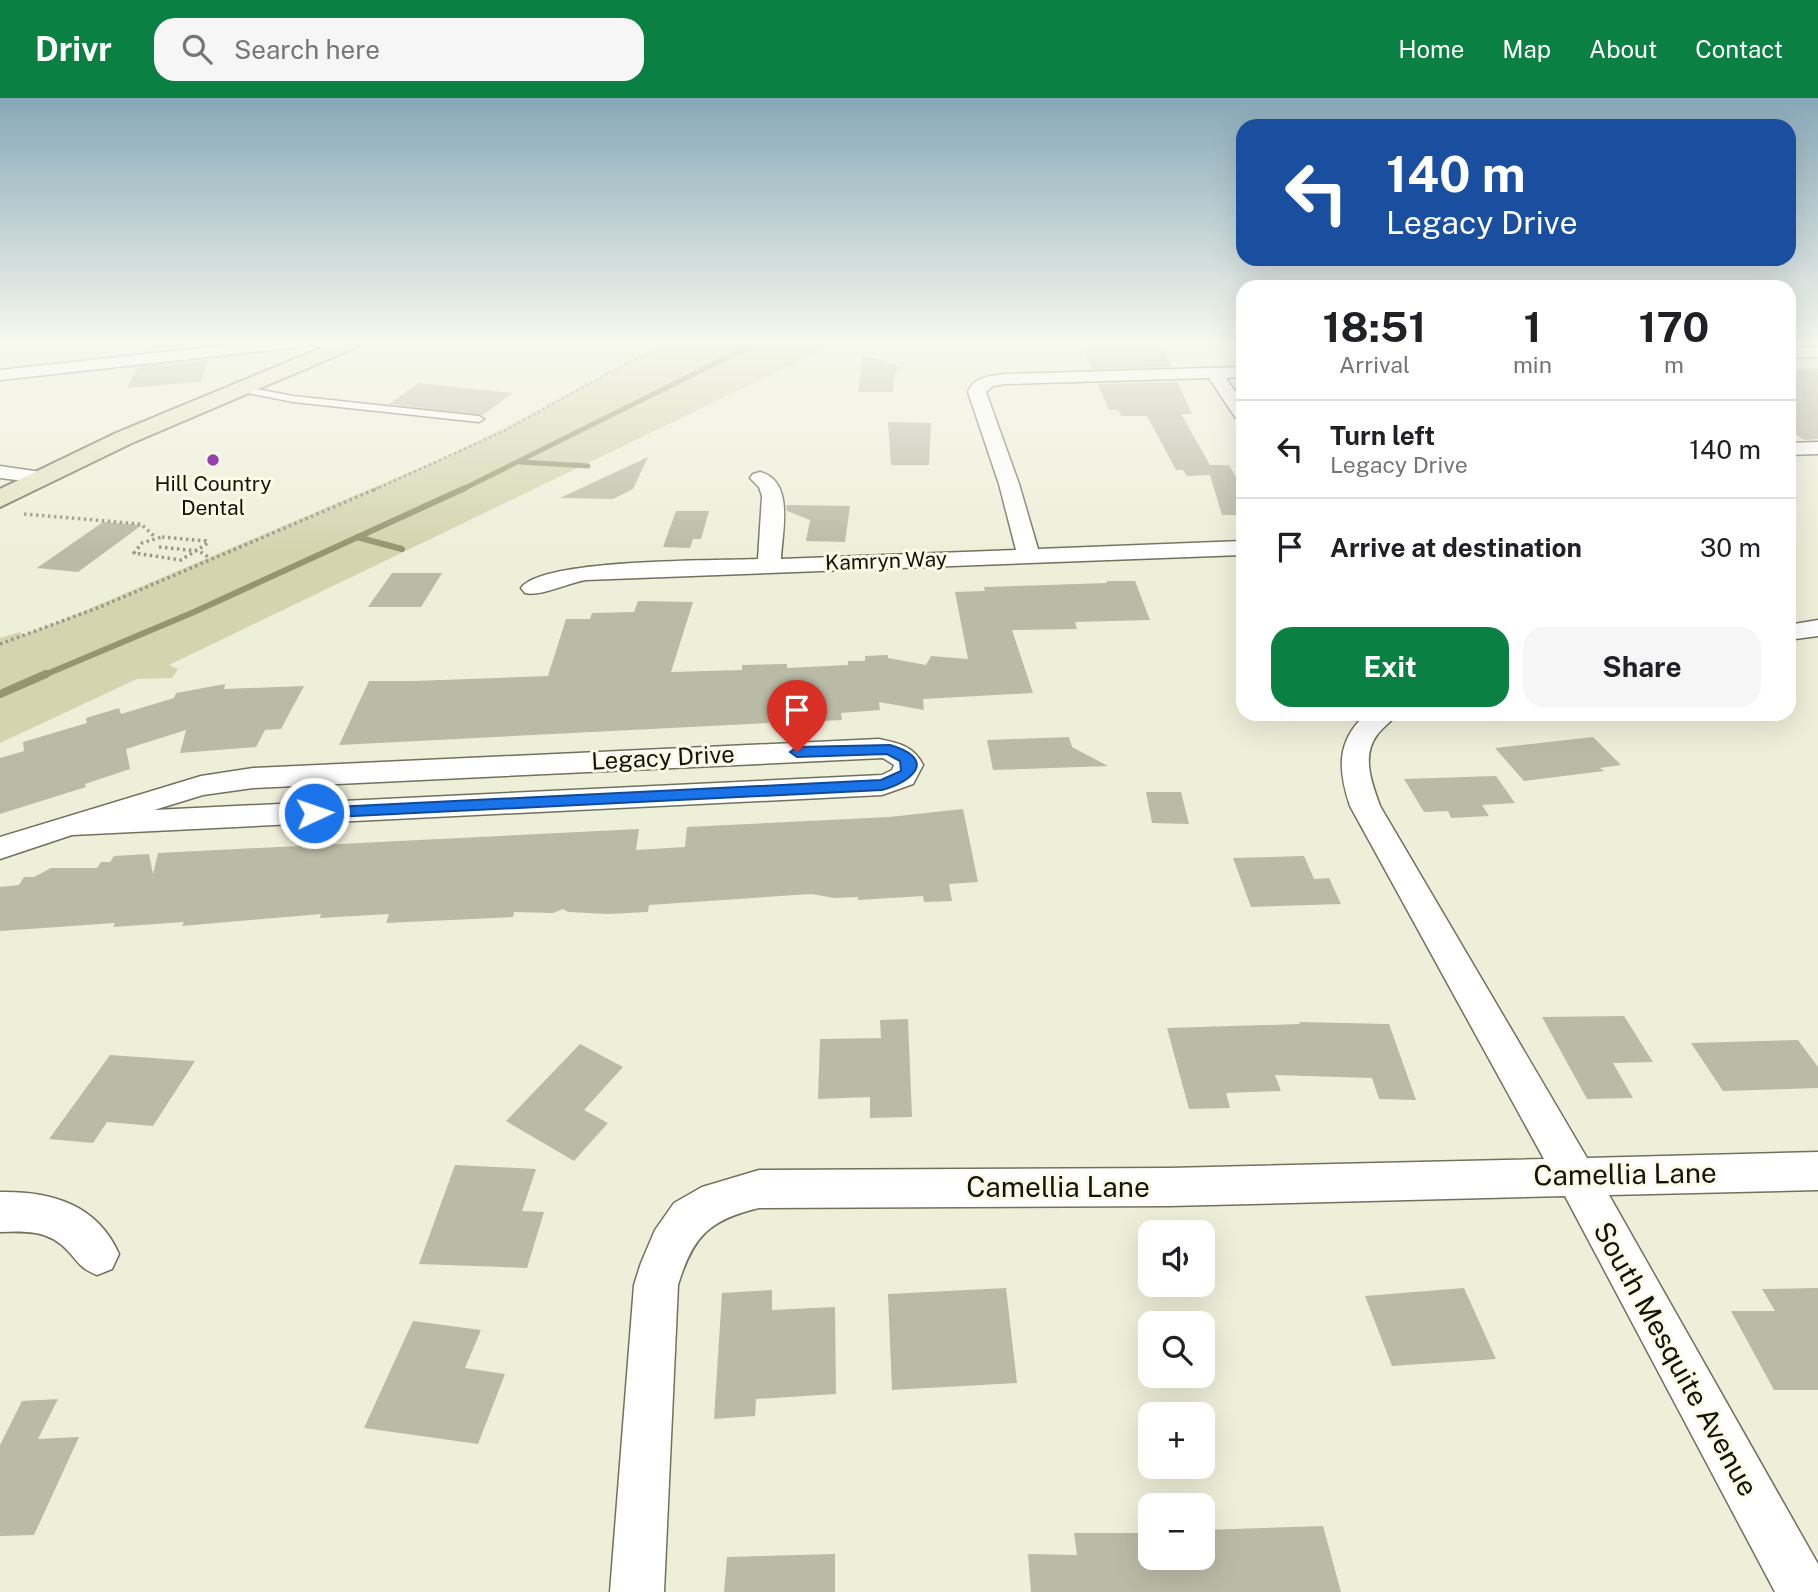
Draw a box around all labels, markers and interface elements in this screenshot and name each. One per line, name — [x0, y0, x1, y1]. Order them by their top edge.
search box — [154, 18, 644, 81]
text: Drivr — [35, 30, 112, 68]
icon: search — [178, 30, 216, 68]
text: Search here — [234, 34, 380, 65]
text: Home — [1398, 35, 1464, 63]
text: Map — [1502, 35, 1551, 63]
text: About — [1589, 35, 1657, 63]
text: Contact — [1695, 35, 1783, 63]
text: 140 m — [1386, 145, 1526, 203]
icon: left — [1271, 147, 1362, 238]
text: Legacy Drive — [1386, 204, 1578, 241]
text: 18:51 — [1323, 302, 1426, 351]
text: 1 — [1523, 302, 1541, 351]
text: 170 — [1638, 302, 1709, 351]
text: Arrival — [1339, 351, 1410, 378]
text: min — [1513, 351, 1552, 378]
text: m — [1664, 351, 1684, 378]
text: Turn left — [1330, 420, 1435, 451]
icon: left — [1271, 430, 1309, 468]
text: 140 m — [1689, 434, 1761, 465]
text: Legacy Drive — [1330, 451, 1468, 478]
marker: Hill Country Dental — [205, 452, 221, 468]
place label: Hill Country Dental — [154, 471, 272, 520]
icon: arrive — [1271, 528, 1309, 566]
text: Arrive at destination — [1330, 532, 1582, 563]
text: 30 m — [1700, 532, 1761, 563]
street label: Kamryn Way — [825, 546, 947, 575]
button: Exit — [1271, 627, 1509, 707]
button: Share — [1523, 627, 1761, 707]
pin — [767, 680, 827, 752]
icon: arrive — [778, 691, 816, 729]
street label: Legacy Drive — [590, 739, 735, 775]
position arrow — [277, 776, 351, 850]
street label: Camellia Lane — [1533, 1155, 1717, 1192]
street label: Camellia Lane — [966, 1170, 1150, 1203]
street label: South Mesquite Avenue — [1587, 1216, 1766, 1502]
map controls — [1138, 1220, 1215, 1570]
button: sound — [1138, 1220, 1215, 1297]
button: search — [1138, 1311, 1215, 1388]
button: + — [1138, 1402, 1215, 1479]
button: − — [1138, 1493, 1215, 1570]

